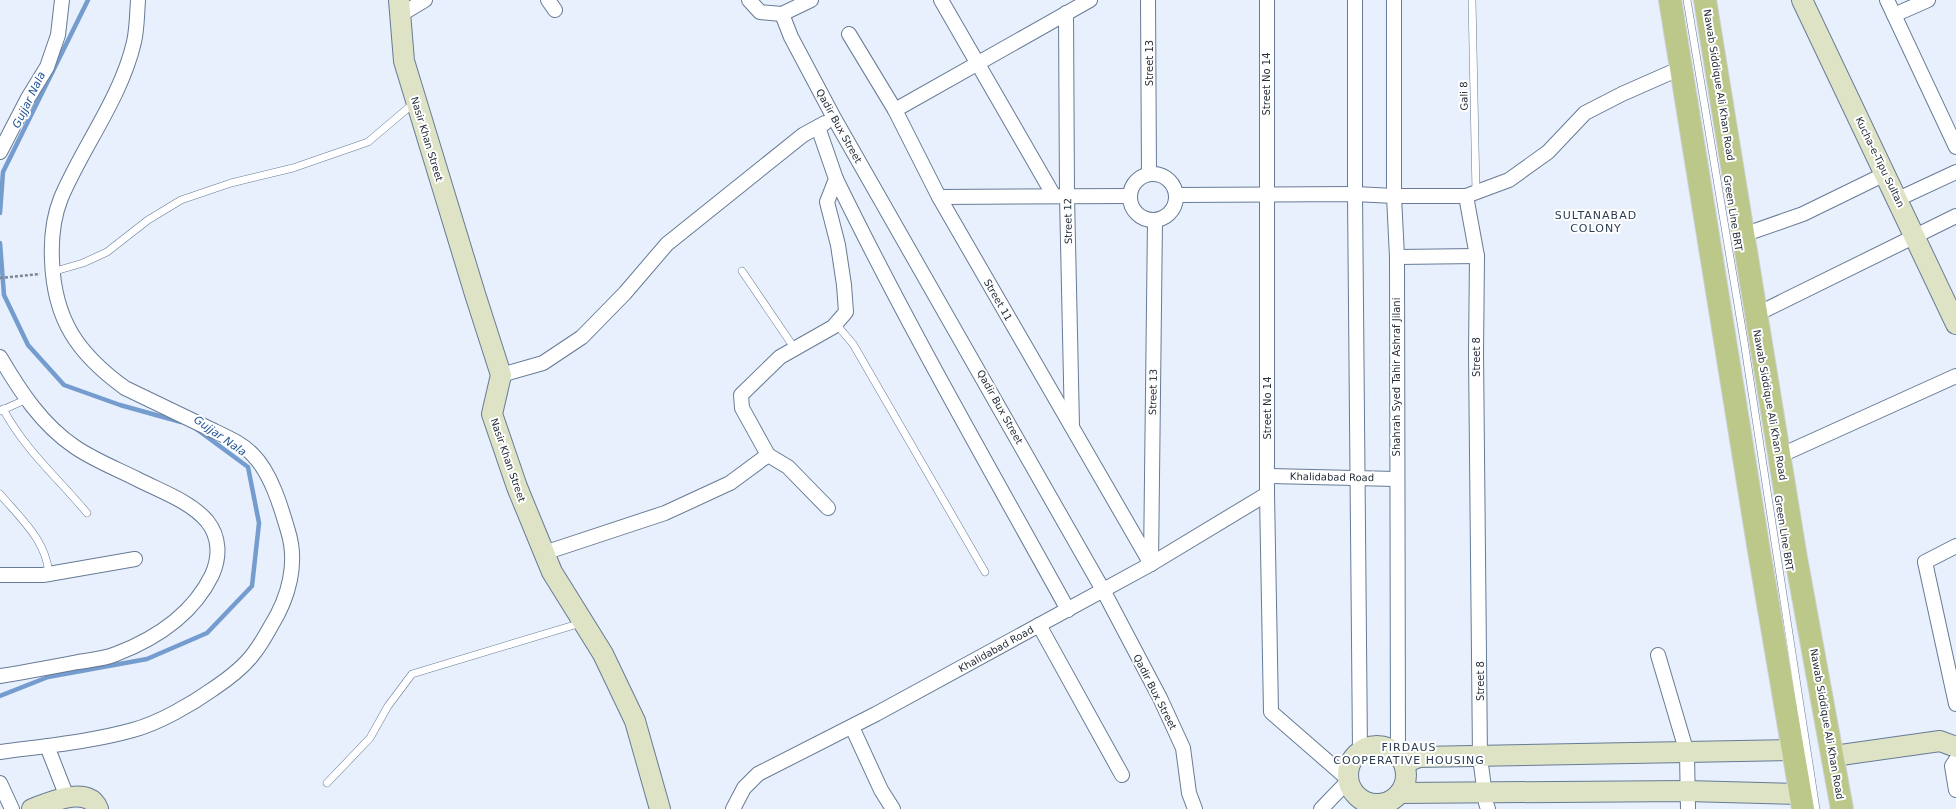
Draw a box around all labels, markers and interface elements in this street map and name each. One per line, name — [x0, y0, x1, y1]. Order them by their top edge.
street label: Nawab Siddique Ali Khan Road — [1702, 8, 1736, 162]
street label: Street 13 — [1144, 40, 1155, 86]
street label: Street No 14 — [1261, 52, 1272, 116]
water label: Gujjar Nala — [10, 69, 48, 130]
street label: Gali 8 — [1458, 81, 1470, 111]
street label: Qadir Bux Street — [814, 87, 864, 165]
street label: Nasir Khan Street — [409, 95, 445, 183]
street label: Kucha-e-Tipu Sultan — [1853, 115, 1907, 209]
street label: Green Line BRT — [1722, 174, 1745, 253]
street label: Street 12 — [1062, 198, 1074, 244]
district label: SULTANABAD COLONY — [1555, 209, 1637, 235]
street label: Street 11 — [982, 277, 1014, 323]
street label: Shahrah Syed Tahir Ashraf Jilani — [1391, 298, 1402, 456]
street label: Nawab Siddique Ali Khan Road — [1751, 329, 1789, 481]
street label: Street 8 — [1471, 337, 1482, 377]
street label: Qadir Bux Street — [975, 368, 1025, 446]
street label: Street 13 — [1147, 369, 1159, 415]
street label: Street No 14 — [1262, 376, 1273, 440]
water label: Gujjar Nala — [191, 413, 249, 459]
street label: Nasir Khan Street — [489, 417, 528, 503]
street label: Khalidabad Road — [1290, 471, 1374, 483]
street label: Green Line BRT — [1773, 494, 1796, 573]
street label: Khalidabad Road — [957, 624, 1035, 674]
street label: Nawab Siddique Ali Khan Road — [1808, 648, 1846, 800]
street label: Qadir Bux Street — [1131, 652, 1179, 732]
street label: Street 8 — [1475, 661, 1486, 701]
district label: FIRDAUS COOPERATIVE HOUSING — [1333, 741, 1485, 767]

